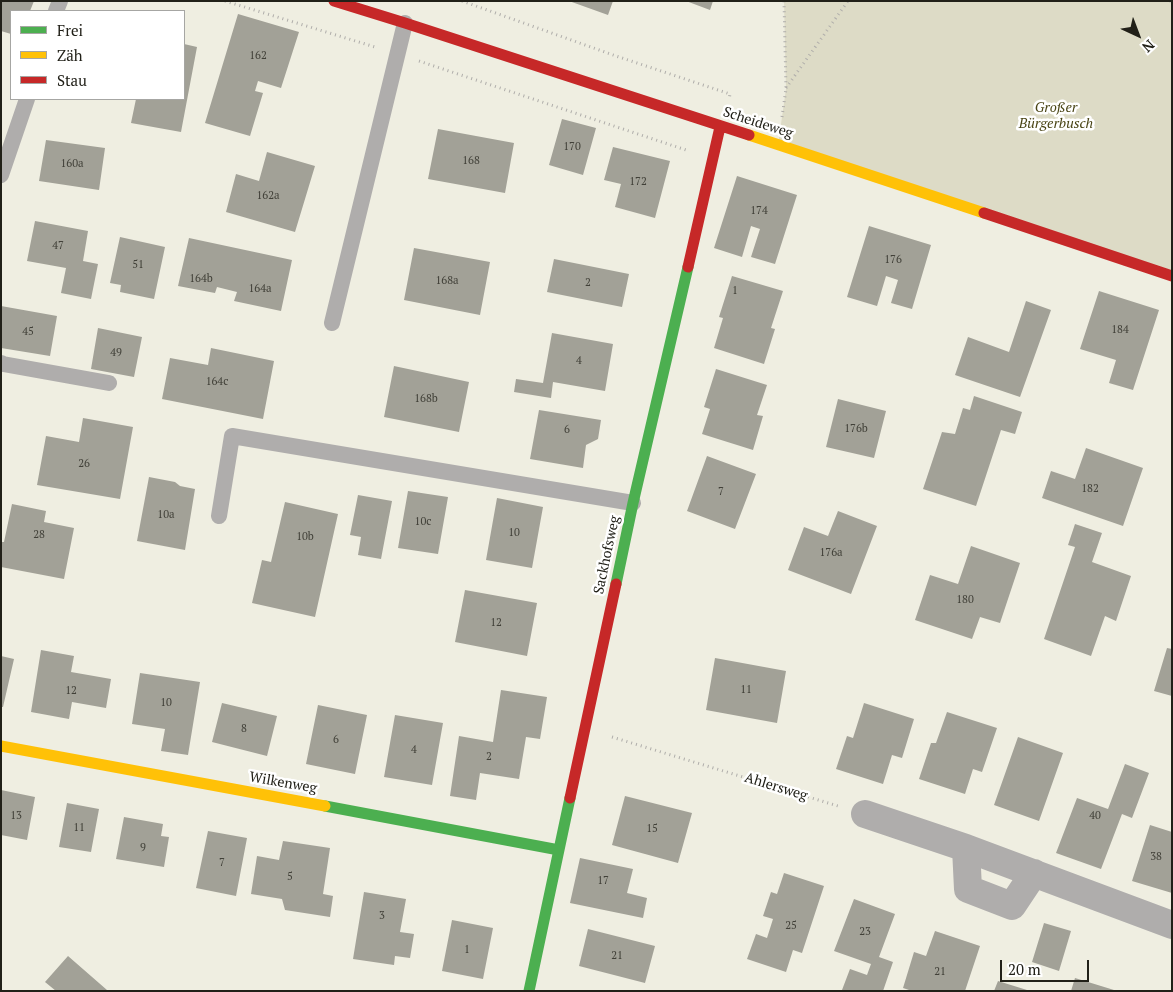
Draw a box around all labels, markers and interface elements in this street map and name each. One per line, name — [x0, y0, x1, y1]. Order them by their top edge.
legend — [10, 10, 185, 100]
north arrow — [1113, 10, 1163, 60]
text: Frei — [57, 20, 83, 40]
text: N — [1138, 36, 1159, 57]
text: Zäh — [57, 45, 83, 65]
house number: 162 — [249, 49, 267, 63]
text: Stau — [57, 70, 87, 90]
park label: Großer Bürgerbusch — [1019, 100, 1093, 132]
street label: Scheideweg — [721, 104, 795, 142]
house number: 170 — [563, 140, 581, 154]
house number: 168 — [462, 154, 480, 168]
house number: 160a — [60, 157, 84, 171]
house number: 172 — [629, 175, 647, 189]
house number: 162a — [256, 189, 280, 203]
house number: 174 — [750, 204, 768, 218]
house number: 47 — [52, 239, 64, 253]
house number: 176 — [884, 253, 902, 267]
house number: 51 — [132, 258, 144, 272]
house number: 164b — [189, 272, 213, 286]
house number: 168a — [435, 274, 459, 288]
house number: 2 — [585, 276, 591, 290]
house number: 164a — [248, 282, 272, 296]
house number: 1 — [732, 284, 738, 298]
house number: 184 — [1111, 323, 1129, 337]
house number: 45 — [22, 325, 34, 339]
house number: 49 — [110, 346, 122, 360]
house number: 4 — [576, 354, 582, 368]
house number: 164c — [206, 375, 228, 389]
house number: 168b — [414, 392, 438, 406]
house number: 176b — [844, 422, 868, 436]
house number: 6 — [564, 423, 570, 437]
house number: 26 — [78, 457, 90, 471]
house number: 182 — [1081, 482, 1099, 496]
house number: 7 — [718, 485, 724, 499]
house number: 10a — [157, 508, 175, 522]
street label: Sackhofsweg — [591, 514, 623, 596]
house number: 10c — [415, 515, 431, 529]
house number: 10 — [508, 526, 520, 540]
house number: 28 — [33, 528, 45, 542]
house number: 10b — [296, 530, 314, 544]
house number: 176a — [819, 546, 843, 560]
house number: 180 — [956, 593, 974, 607]
house number: 12 — [490, 616, 502, 630]
house number: 11 — [740, 683, 752, 697]
house number: 12 — [65, 684, 77, 698]
house number: 10 — [160, 696, 172, 710]
house number: 8 — [241, 722, 247, 736]
house number: 6 — [333, 733, 339, 747]
house number: 4 — [411, 743, 417, 757]
house number: 2 — [486, 750, 492, 764]
street label: Wilkenweg — [248, 769, 318, 797]
street label: Ahlersweg — [743, 769, 809, 805]
house number: 13 — [10, 809, 22, 823]
house number: 40 — [1089, 809, 1101, 823]
house number: 11 — [73, 821, 85, 835]
house number: 15 — [646, 822, 658, 836]
house number: 9 — [140, 841, 146, 855]
house number: 38 — [1150, 850, 1162, 864]
house number: 7 — [219, 856, 225, 870]
house number: 5 — [287, 870, 293, 884]
house number: 17 — [597, 874, 609, 888]
house number: 3 — [379, 909, 385, 923]
house number: 25 — [785, 919, 797, 933]
house number: 23 — [859, 925, 871, 939]
house number: 1 — [464, 943, 470, 957]
house number: 21 — [611, 949, 623, 963]
scale bar — [1003, 950, 1092, 982]
text: 20 m — [1008, 959, 1041, 979]
house number: 21 — [934, 965, 946, 979]

